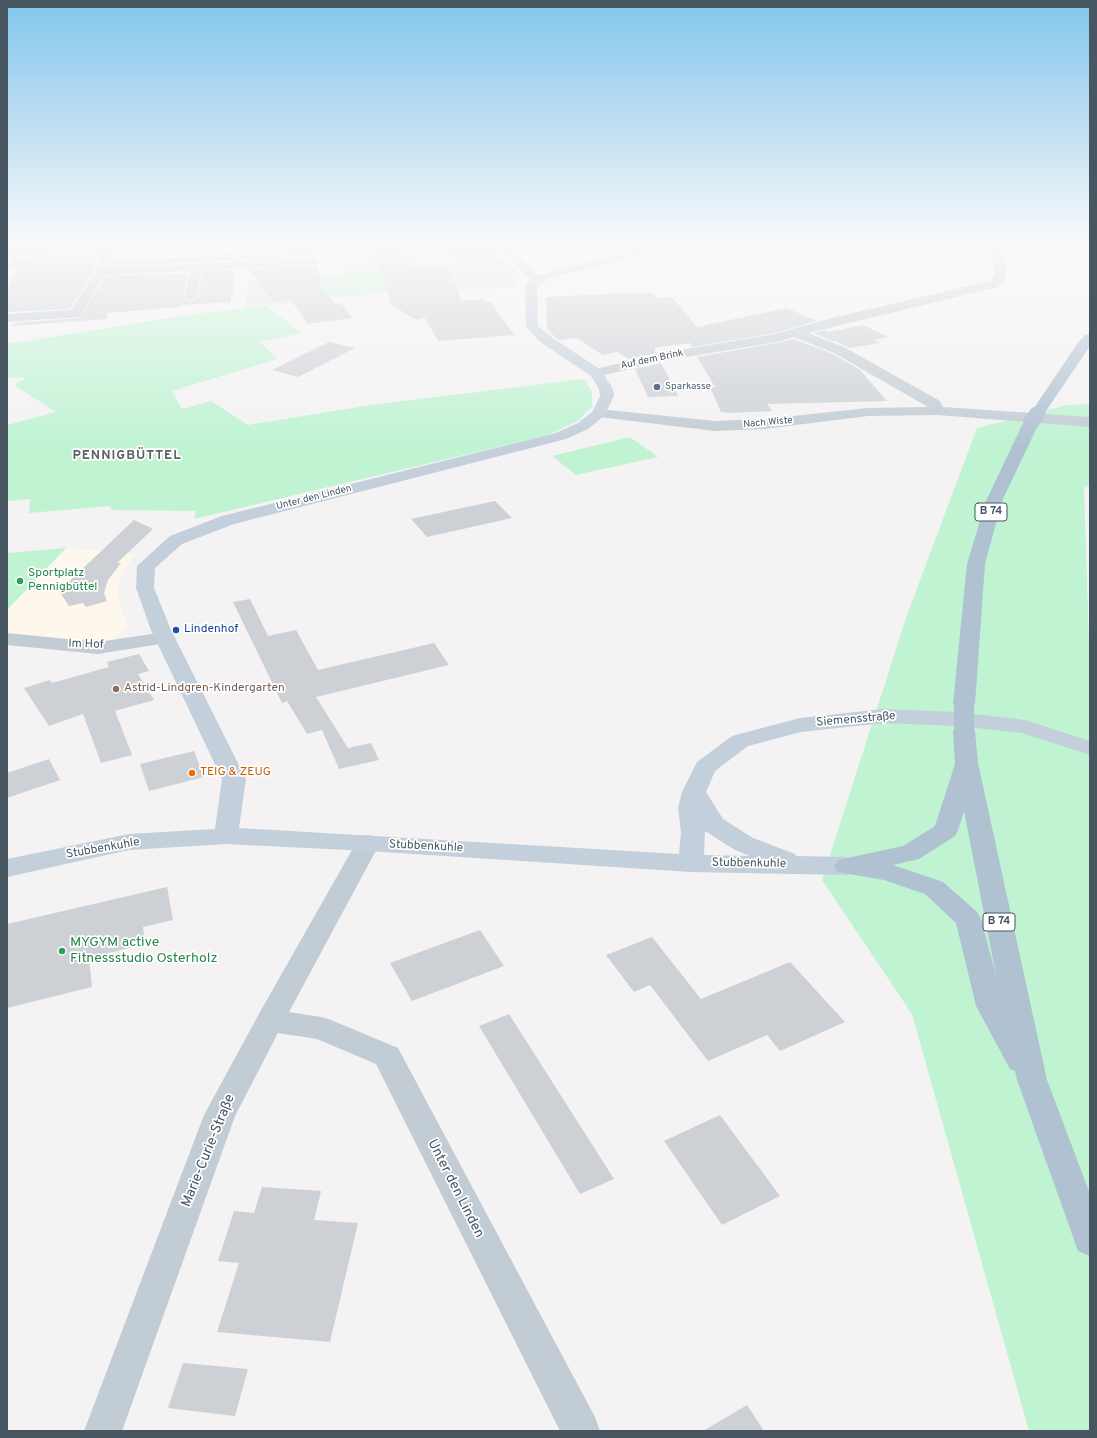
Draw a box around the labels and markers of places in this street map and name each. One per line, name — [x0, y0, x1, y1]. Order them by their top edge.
place label: Sparkasse — [665, 381, 711, 393]
marker: Sparkasse — [652, 382, 662, 392]
place label: Sportplatz Pennigbüttel — [28, 567, 98, 595]
marker: Sportplatz Pennigbüttel — [15, 576, 25, 586]
place label: Lindenhof — [184, 623, 238, 637]
marker: Lindenhof — [171, 625, 181, 635]
place label: Astrid-Lindgren-Kindergarten — [124, 682, 285, 696]
marker: Astrid-Lindgren-Kindergarten — [111, 684, 121, 694]
place label: TEIG & ZEUG — [200, 766, 271, 780]
marker: TEIG & ZEUG — [187, 768, 197, 778]
place label: MYGYM active Fitnessstudio Osterholz — [70, 935, 218, 968]
marker: MYGYM active Fitnessstudio Osterholz — [57, 946, 67, 956]

